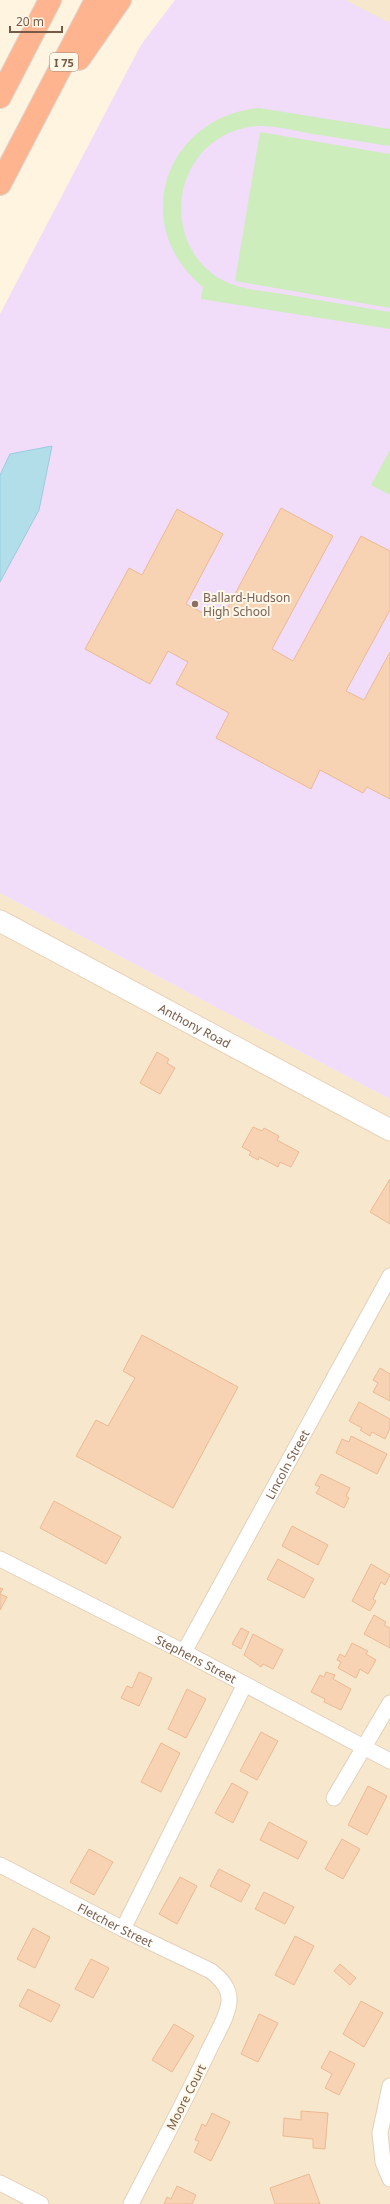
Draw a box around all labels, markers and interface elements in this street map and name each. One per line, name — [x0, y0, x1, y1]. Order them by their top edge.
scale bar — [10, 8, 62, 34]
text: 20 m — [16, 13, 44, 30]
road number: I 75 — [50, 53, 78, 71]
place label: Ballard-Hudson High School — [203, 589, 291, 620]
marker: Ballard-Hudson High School — [190, 599, 200, 609]
street label: Anthony Road — [156, 999, 234, 1052]
street label: Lincoln Street — [261, 1426, 313, 1502]
street label: Stephens Street — [153, 1631, 240, 1687]
street label: Fletcher Street — [75, 1899, 156, 1951]
street label: Moore Court — [162, 2061, 210, 2133]

